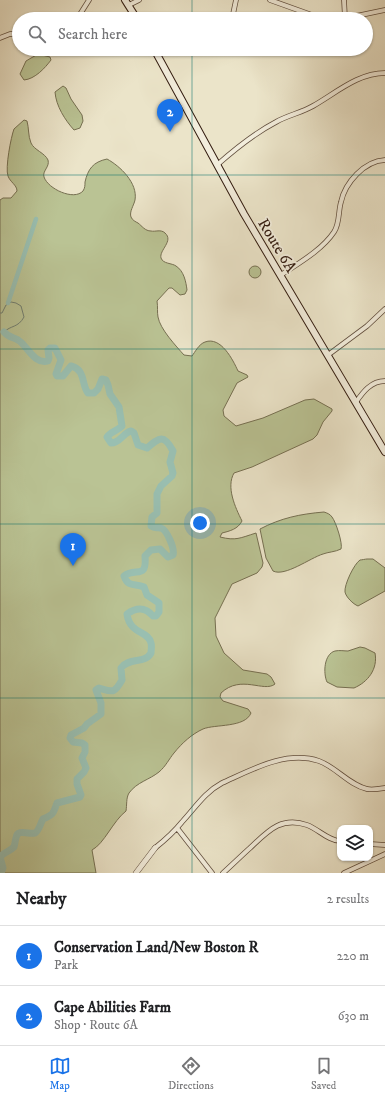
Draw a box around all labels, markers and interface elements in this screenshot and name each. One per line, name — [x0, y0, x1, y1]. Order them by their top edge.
search box — [12, 12, 373, 56]
icon: search — [26, 23, 48, 45]
text: Search here — [58, 25, 127, 44]
pin: 2 — [157, 99, 183, 132]
street label: Route 6A — [253, 215, 302, 277]
your location — [190, 513, 210, 533]
pin: 1 — [60, 533, 86, 566]
map controls — [337, 825, 373, 861]
button: layers — [337, 825, 373, 861]
text: Nearby — [16, 888, 66, 910]
text: 2 results — [327, 891, 369, 907]
text: Conservation Land/New Boston R — [54, 938, 259, 957]
text: 1 — [27, 948, 31, 964]
text: 220 m — [337, 948, 369, 964]
text: Park — [54, 957, 78, 973]
text: Cape Abilities Farm — [54, 998, 171, 1017]
text: 2 — [26, 1008, 32, 1024]
text: 630 m — [338, 1008, 369, 1024]
text: Shop · Route 6A — [54, 1017, 138, 1033]
tab: Map — [49, 1055, 71, 1093]
tab: Directions — [168, 1055, 214, 1093]
tab: Saved — [311, 1055, 336, 1093]

